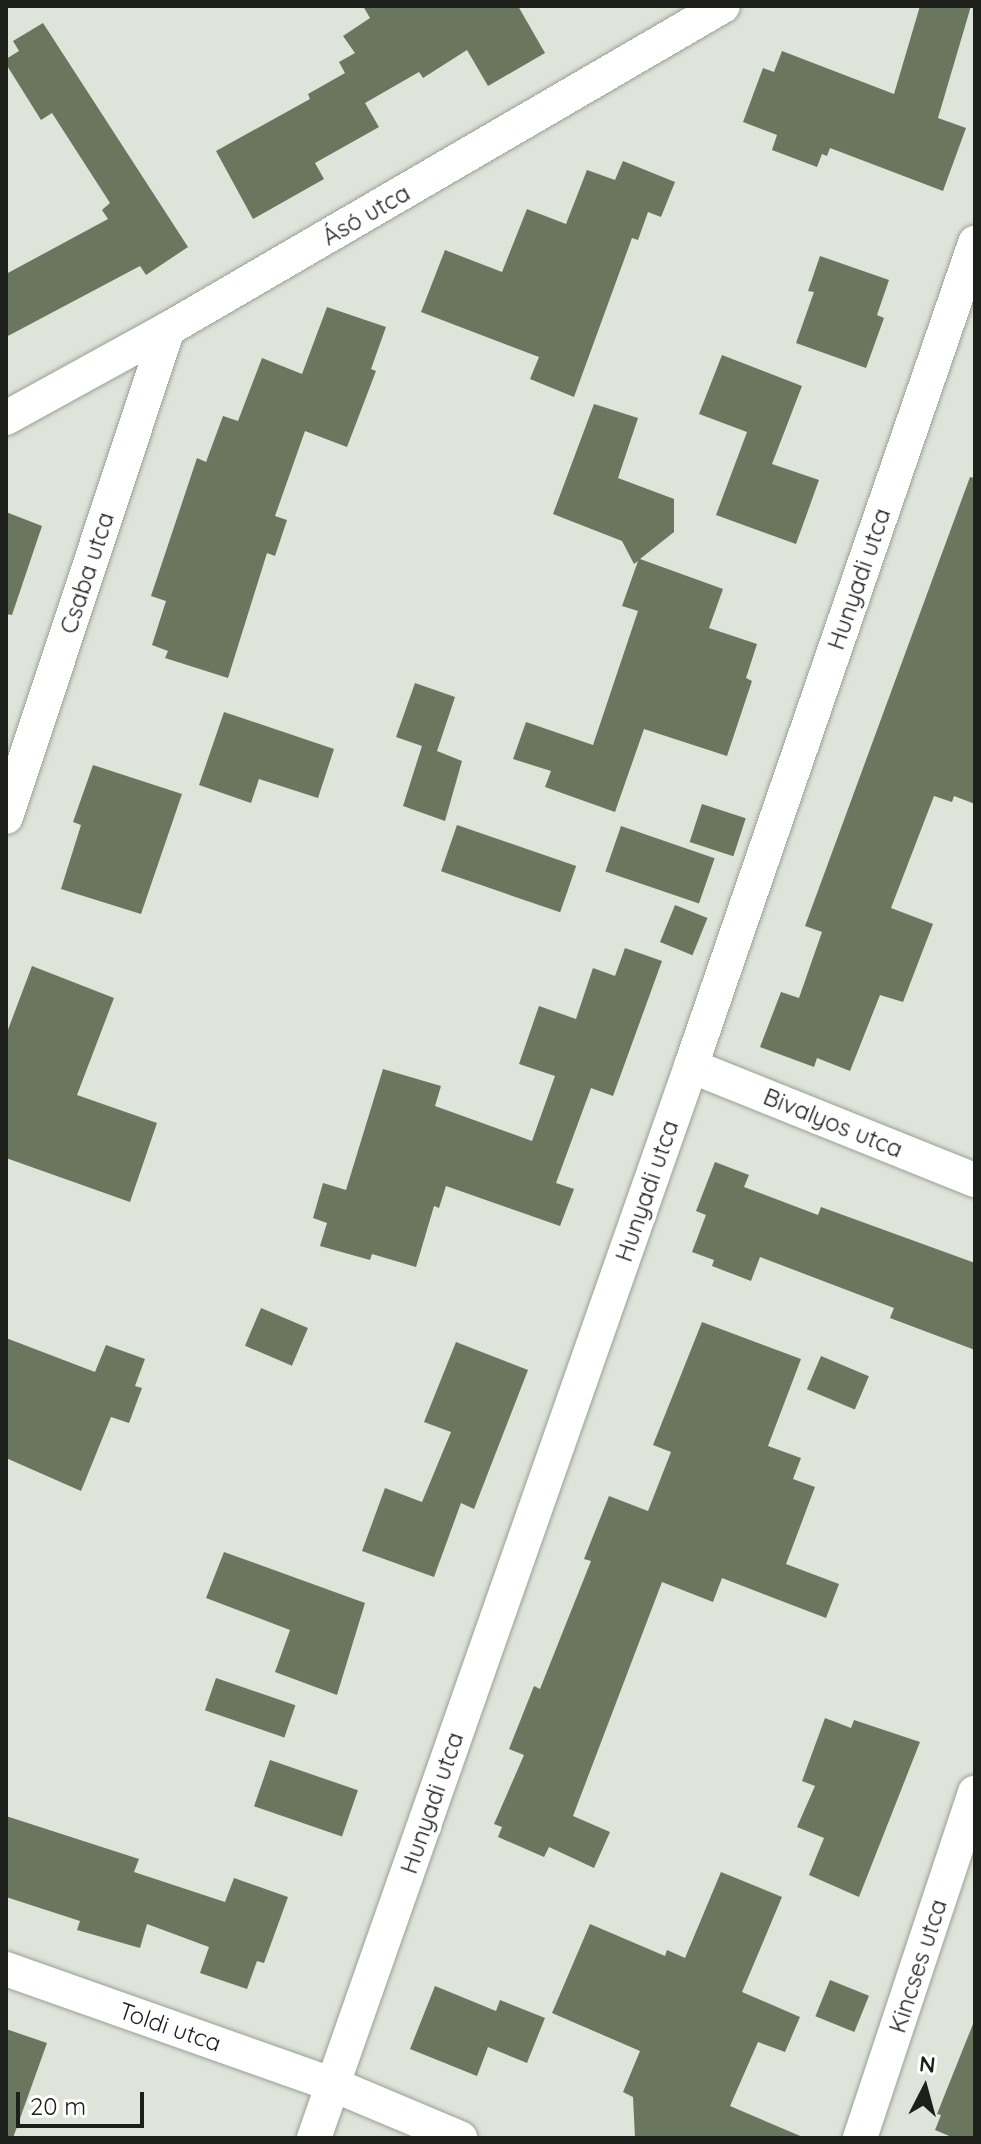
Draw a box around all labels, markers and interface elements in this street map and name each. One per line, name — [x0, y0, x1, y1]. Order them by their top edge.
street label: Ásó utca — [317, 178, 415, 252]
street label: Hunyadi utca — [821, 504, 897, 654]
street label: Csaba utca — [54, 509, 120, 637]
street label: Bivalyos utca — [759, 1082, 907, 1164]
street label: Hunyadi utca — [609, 1116, 685, 1266]
street label: Hunyadi utca — [394, 1728, 470, 1878]
street label: Kincses utca — [883, 1895, 953, 2037]
street label: Toldi utca — [115, 1996, 225, 2058]
north arrow — [885, 2048, 965, 2128]
text: N — [918, 2049, 937, 2079]
scale bar — [20, 2076, 148, 2126]
text: 20 m — [30, 2091, 86, 2121]

